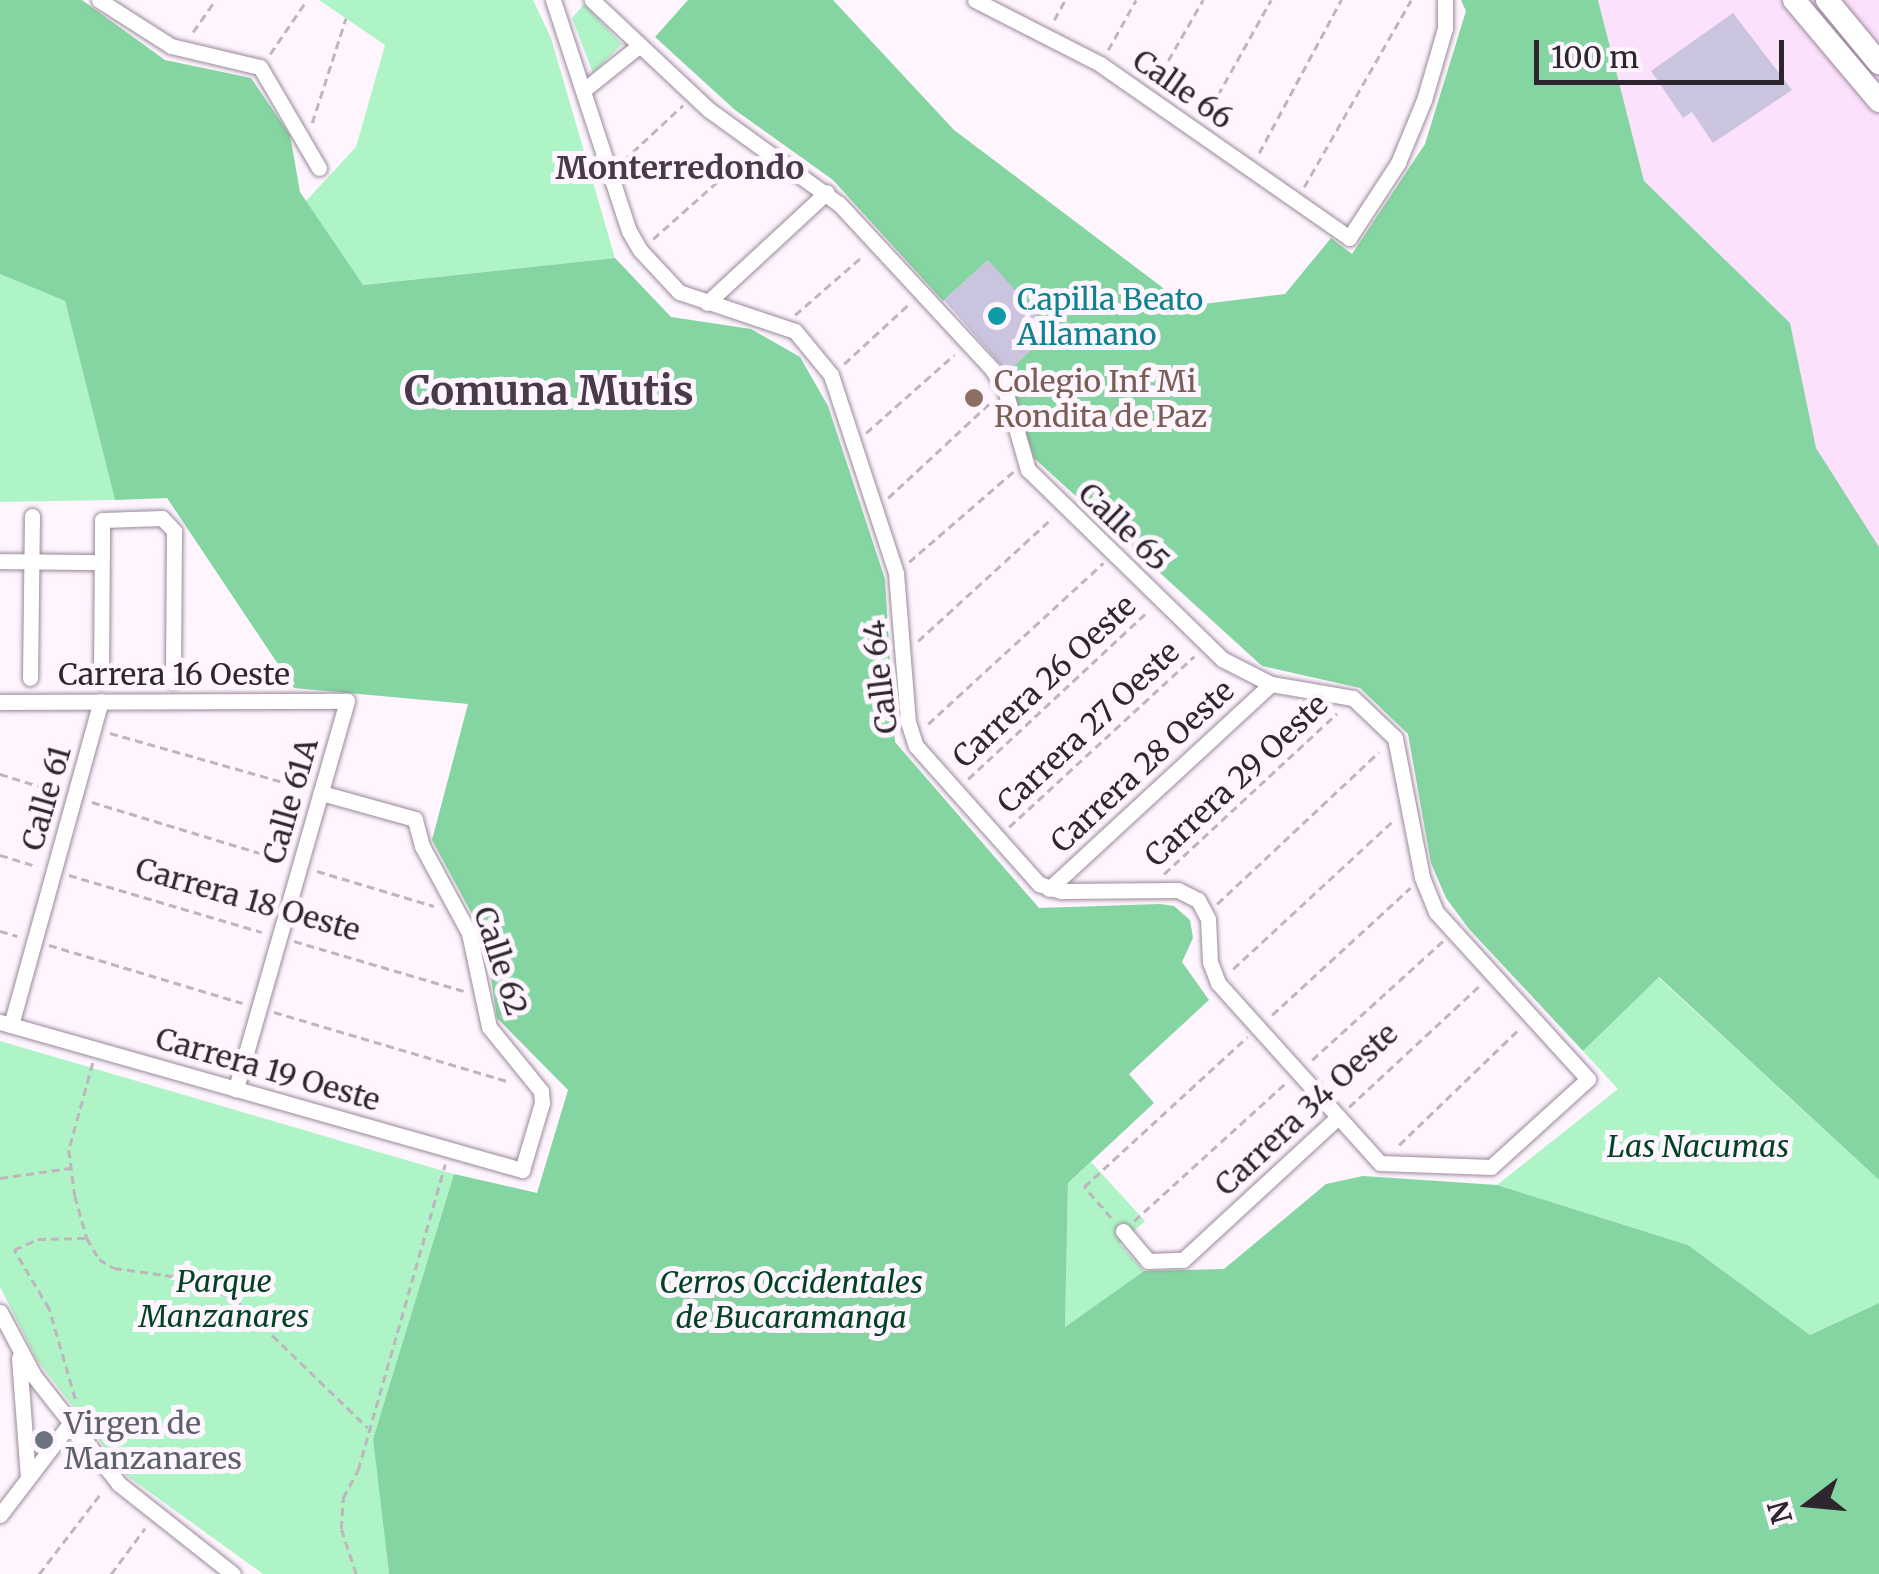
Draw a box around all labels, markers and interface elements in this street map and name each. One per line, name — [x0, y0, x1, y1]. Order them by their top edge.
scale bar — [1539, 20, 1789, 82]
text: 100 m — [1551, 38, 1639, 76]
street label: Calle 66 — [1126, 42, 1240, 136]
district label: Monterredondo — [556, 149, 804, 187]
place label: Capilla Beato Allamano — [1017, 281, 1203, 352]
marker: Capilla Beato Allamano — [986, 305, 1008, 327]
place label: Colegio Inf Mi Rondita de Paz — [994, 363, 1207, 434]
district label: Comuna Mutis — [404, 367, 694, 415]
marker: Colegio Inf Mi Rondita de Paz — [963, 387, 985, 409]
street label: Calle 65 — [1071, 475, 1177, 579]
street label: Carrera 26 Oeste — [945, 587, 1143, 775]
street label: Calle 64 — [855, 618, 905, 736]
street label: Carrera 27 Oeste — [990, 634, 1186, 820]
street label: Carrera 16 Oeste — [58, 656, 290, 692]
street label: Carrera 28 Oeste — [1043, 672, 1241, 860]
street label: Carrera 29 Oeste — [1137, 686, 1335, 874]
street label: Calle 61A — [255, 734, 325, 868]
street label: Calle 61 — [14, 742, 78, 854]
street label: Carrera 18 Oeste — [132, 850, 364, 948]
street label: Calle 62 — [467, 902, 535, 1020]
street label: Carrera 34 Oeste — [1207, 1015, 1405, 1203]
street label: Carrera 19 Oeste — [152, 1020, 384, 1118]
park label: Las Nacumas — [1607, 1128, 1789, 1164]
park label: Parque Manzanares — [139, 1263, 309, 1334]
park label: Cerros Occidentales de Bucaramanga — [659, 1264, 923, 1334]
place label: Virgen de Manzanares — [64, 1405, 242, 1476]
marker: Virgen de Manzanares — [33, 1429, 55, 1451]
north arrow — [1759, 1454, 1859, 1554]
text: N — [1760, 1497, 1801, 1528]

